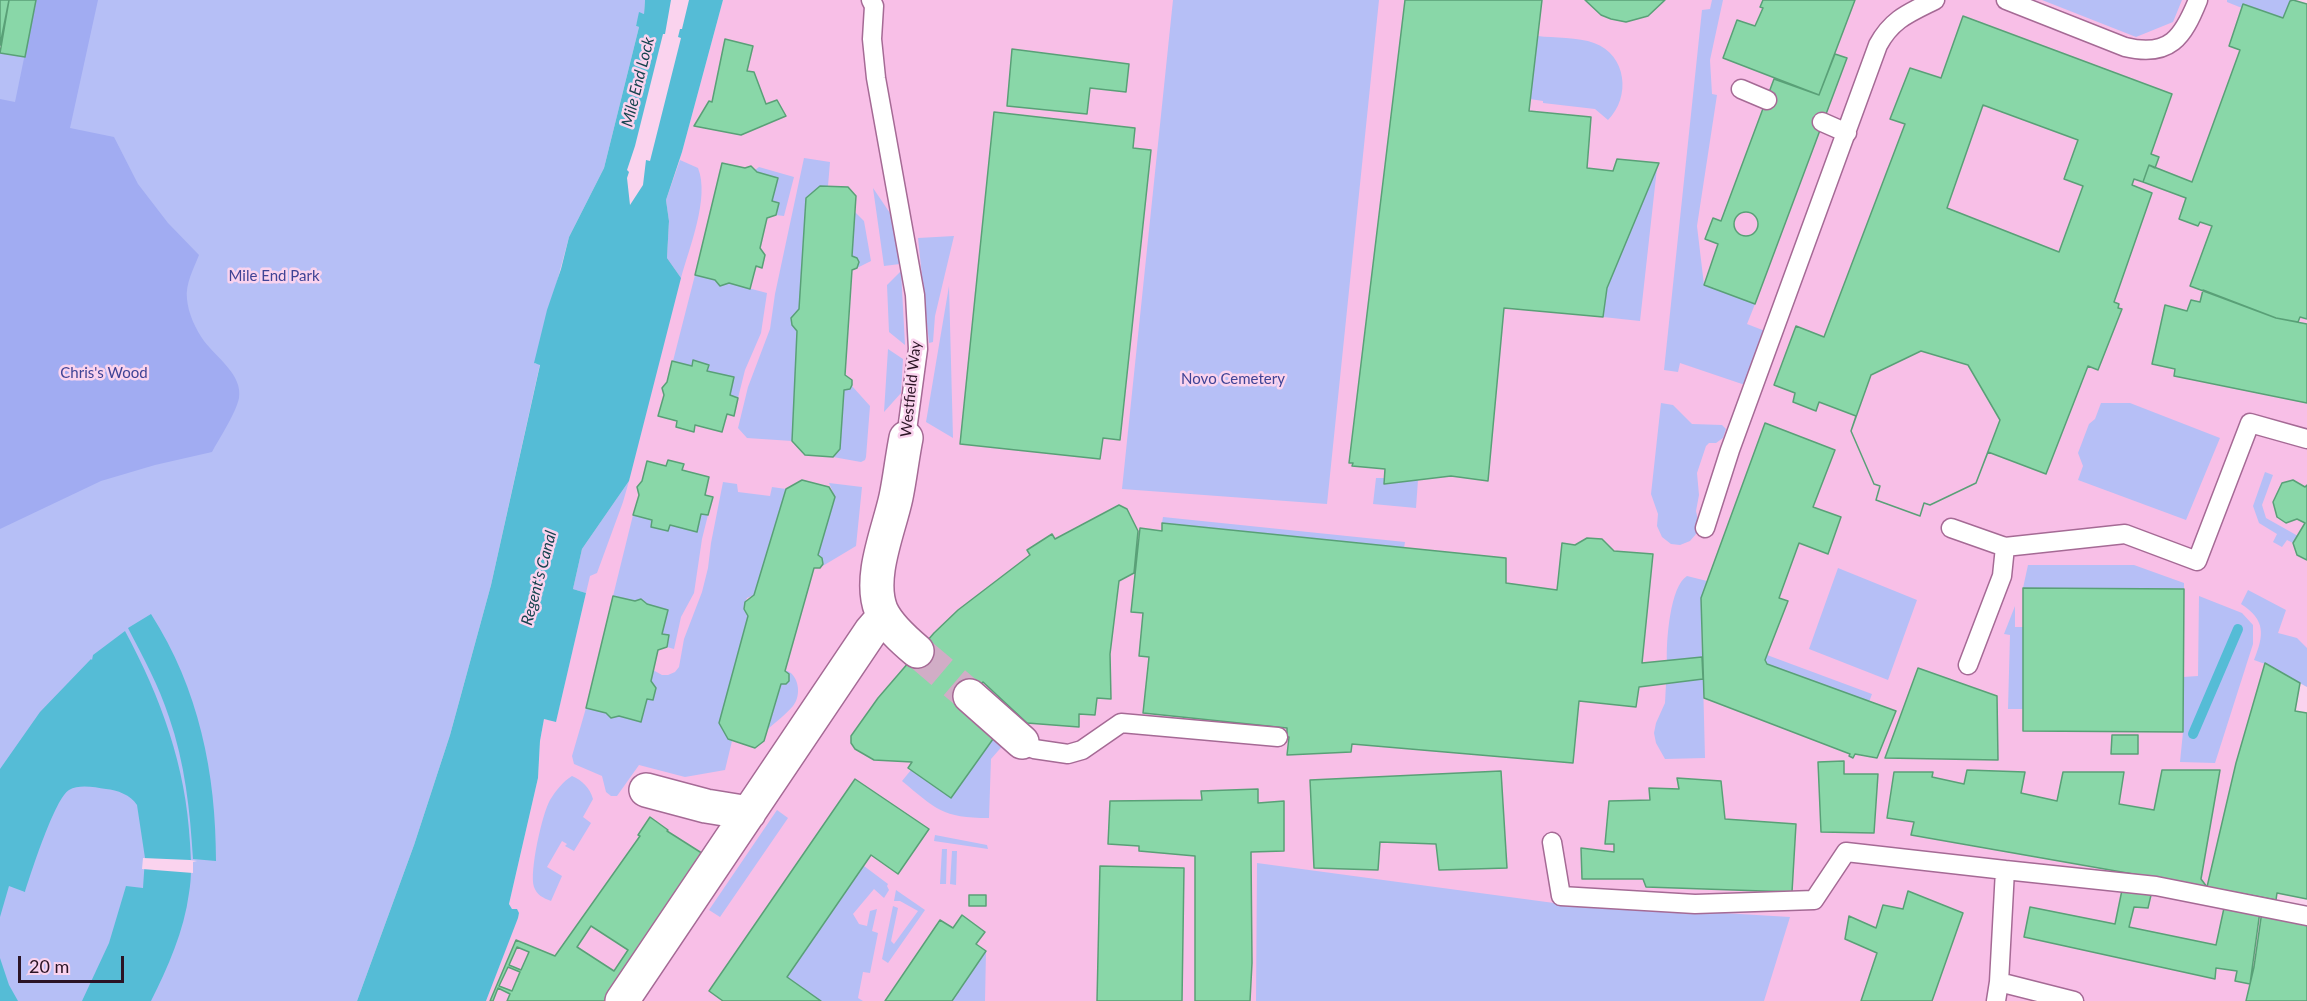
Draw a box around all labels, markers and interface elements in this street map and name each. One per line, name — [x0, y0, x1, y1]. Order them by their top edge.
water label: Mile End Lock — [618, 35, 658, 129]
park label: Mile End Park — [228, 267, 320, 285]
street label: Westfield Way — [897, 340, 925, 438]
park label: Chris's Wood — [60, 364, 148, 382]
park label: Novo Cemetery — [1181, 370, 1285, 388]
water label: Regent's Canal — [517, 529, 561, 627]
scale bar — [21, 944, 128, 982]
text: 20 m — [29, 955, 69, 977]

